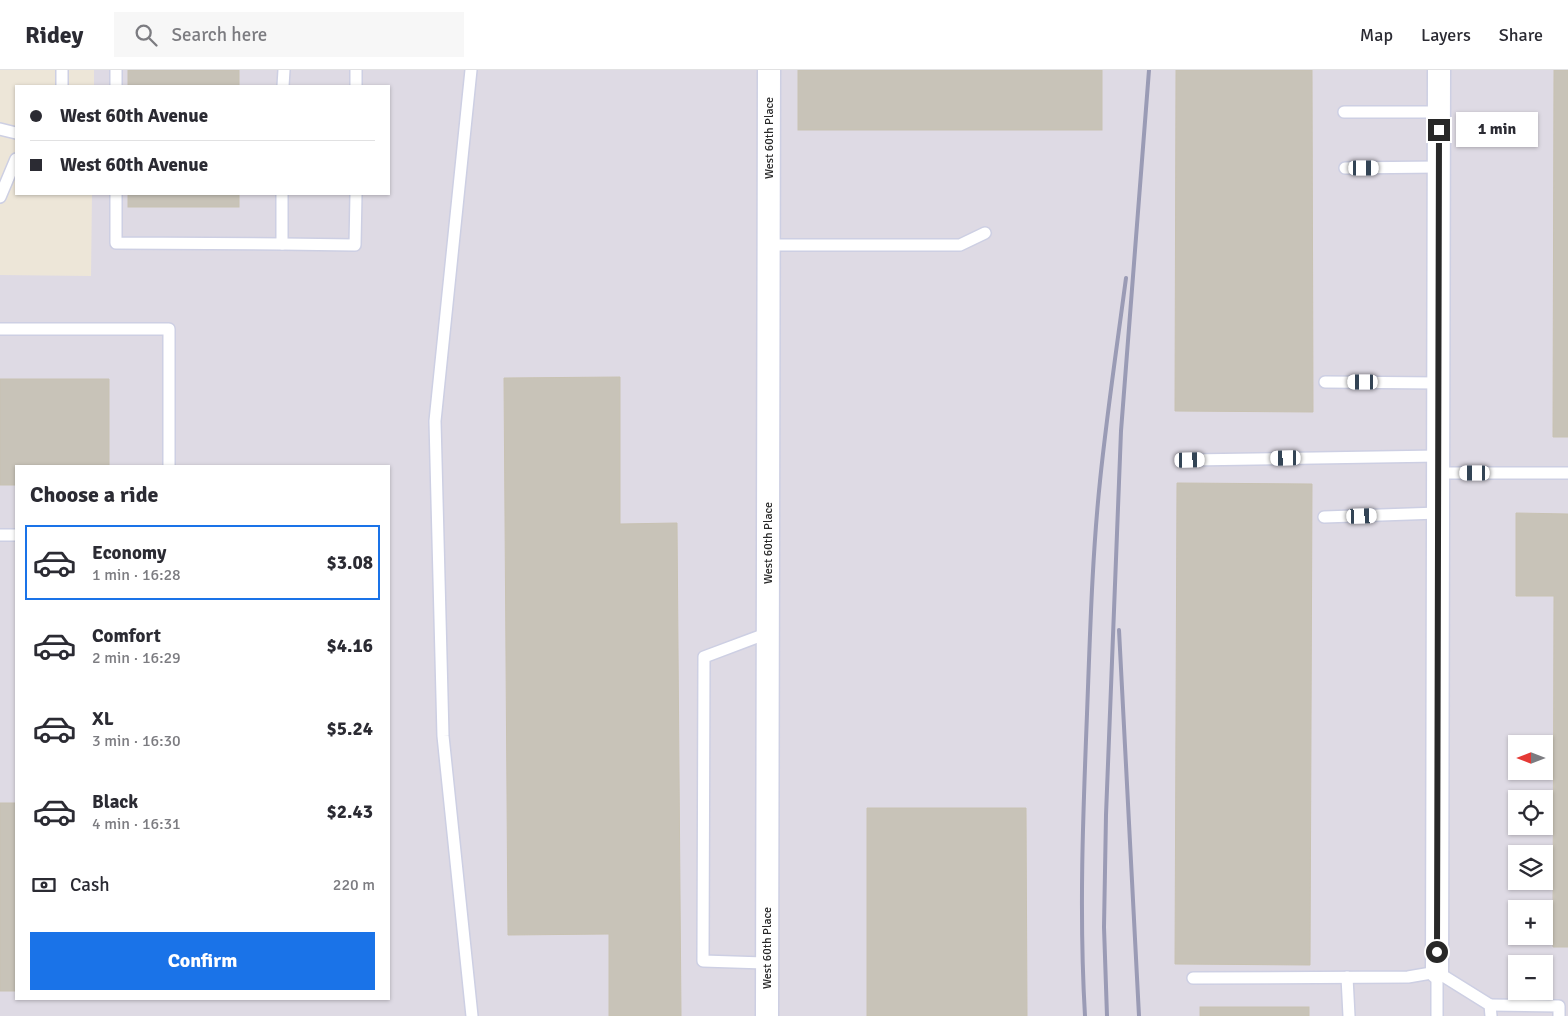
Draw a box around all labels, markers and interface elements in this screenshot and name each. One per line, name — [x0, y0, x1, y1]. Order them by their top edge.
search box — [114, 12, 464, 57]
text: Ridey — [25, 20, 84, 50]
icon: search — [132, 21, 160, 49]
text: Search here — [172, 23, 267, 47]
text: Map — [1360, 24, 1393, 46]
text: Layers — [1421, 24, 1471, 46]
text: Share — [1499, 24, 1543, 46]
street label: West 60th Place — [762, 97, 777, 179]
text: West 60th Avenue — [60, 104, 208, 128]
callout: 1 min — [1456, 112, 1539, 148]
route end — [1428, 119, 1450, 141]
text: 1 min — [1478, 119, 1516, 139]
text: West 60th Avenue — [60, 153, 208, 177]
car — [1349, 161, 1379, 176]
car — [1348, 375, 1378, 390]
car — [1270, 450, 1301, 466]
car — [1174, 452, 1205, 468]
car — [1460, 466, 1490, 481]
text: Choose a ride — [30, 481, 158, 508]
street label: West 60th Place — [761, 502, 776, 584]
car — [1346, 508, 1377, 524]
icon: car — [32, 540, 77, 585]
text: Economy — [92, 541, 166, 565]
text: $3.08 — [327, 551, 373, 575]
text: 1 min · 16:28 — [92, 565, 181, 585]
icon: car — [32, 623, 77, 668]
text: Comfort — [92, 624, 161, 648]
text: $4.16 — [327, 634, 373, 658]
text: 2 min · 16:29 — [92, 648, 181, 668]
icon: car — [32, 706, 77, 751]
text: XL — [92, 707, 114, 731]
text: $5.24 — [327, 717, 373, 741]
text: 3 min · 16:30 — [92, 731, 181, 751]
north arrow — [1508, 735, 1552, 780]
map controls — [1508, 735, 1553, 1000]
icon: car — [32, 789, 77, 834]
text: Black — [92, 790, 138, 814]
button: locate — [1508, 790, 1553, 835]
text: $2.43 — [327, 800, 373, 824]
text: 4 min · 16:31 — [92, 814, 181, 834]
button: layers — [1508, 845, 1553, 890]
icon: cash — [30, 871, 58, 899]
text: Cash — [70, 873, 110, 897]
text: 220 m — [333, 875, 375, 895]
button: + — [1508, 900, 1553, 945]
street label: West 60th Place — [760, 907, 775, 989]
button: Confirm — [30, 932, 375, 990]
route start — [1426, 941, 1448, 963]
button: − — [1508, 955, 1553, 1000]

